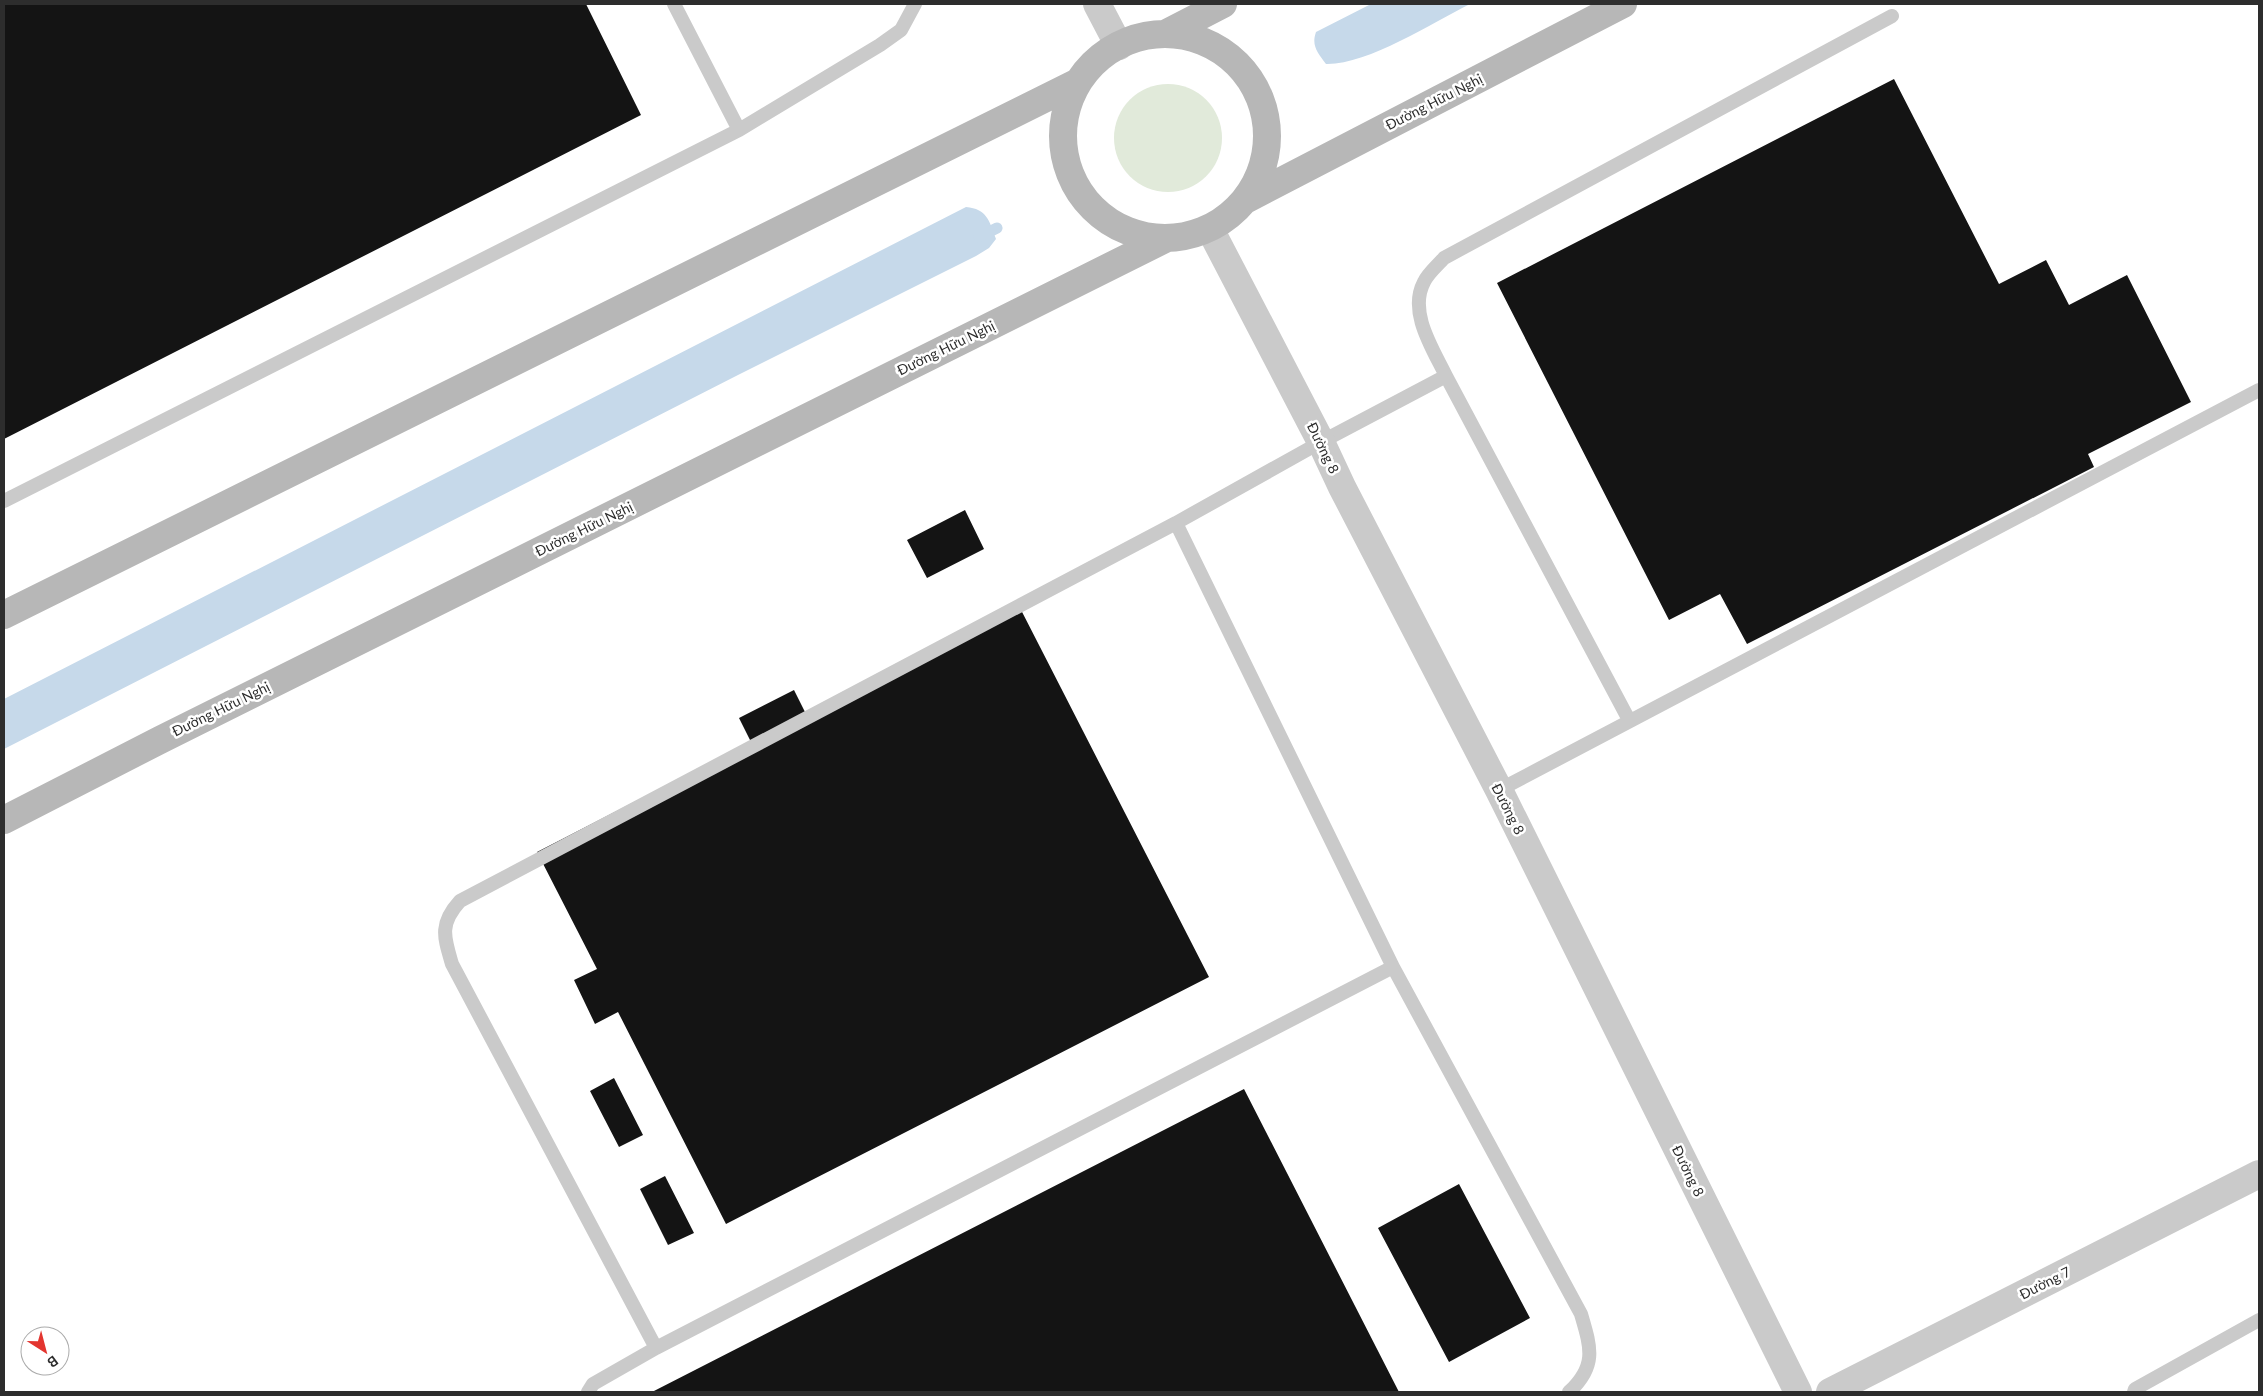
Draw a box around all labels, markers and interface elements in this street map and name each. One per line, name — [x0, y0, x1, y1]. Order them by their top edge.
street label: Đường Hữu Nghị — [1382, 70, 1485, 133]
street label: Đường Hữu Nghị — [894, 317, 997, 379]
street label: Đường 8 — [1304, 419, 1343, 476]
street label: Đường Hữu Nghị — [532, 498, 635, 560]
street label: Đường Hữu Nghị — [169, 678, 272, 740]
street label: Đường 8 — [1488, 780, 1528, 837]
street label: Đường 8 — [1669, 1142, 1708, 1199]
street label: Đường 7 — [2016, 1263, 2073, 1303]
north arrow — [20, 1326, 70, 1376]
text: B — [44, 1352, 62, 1372]

